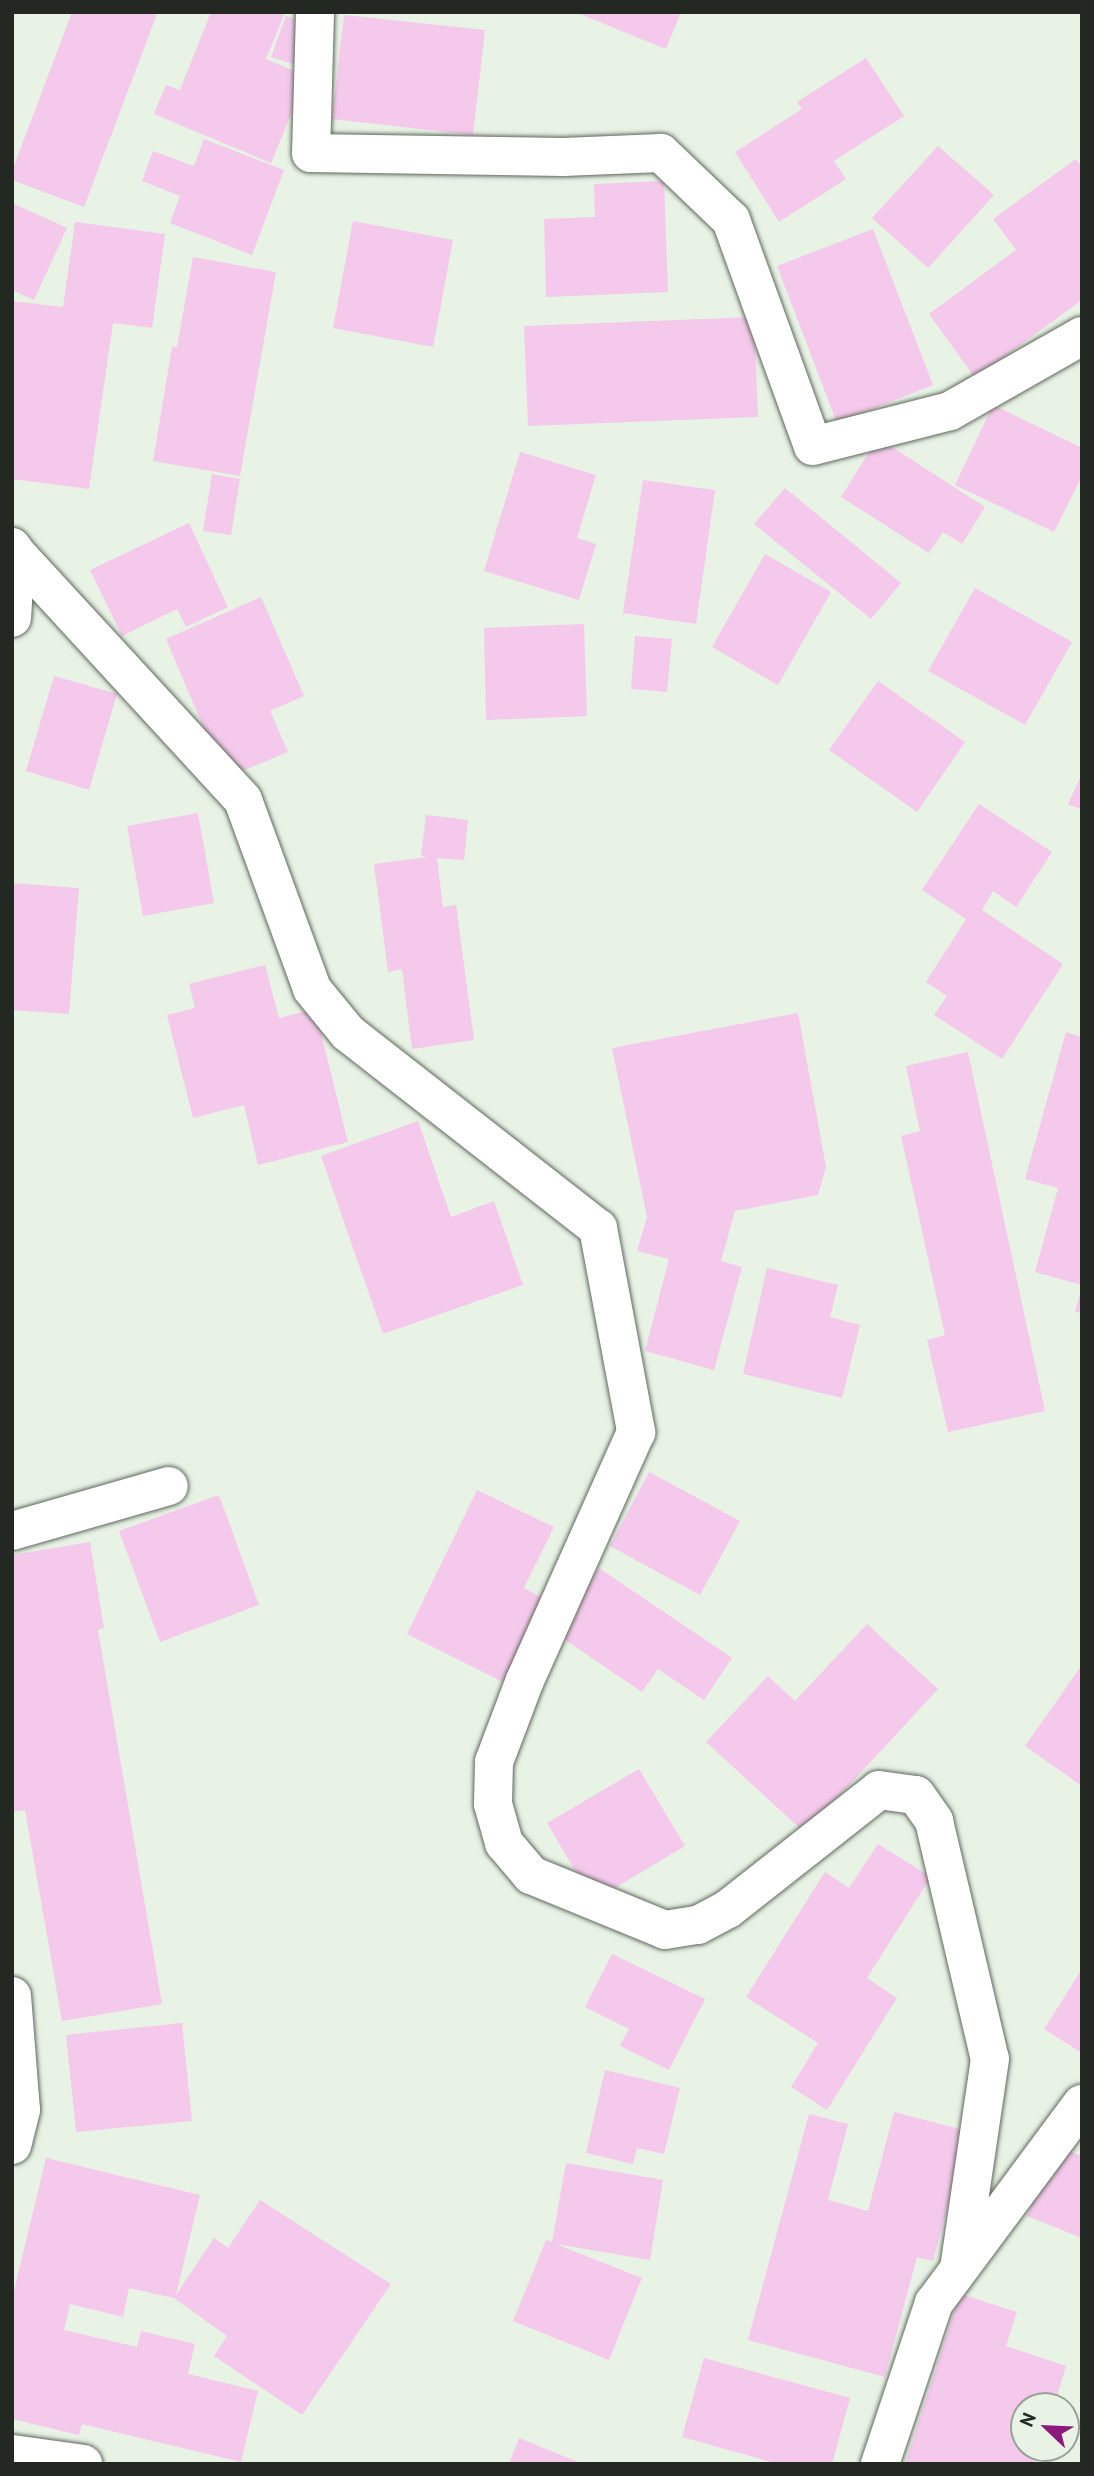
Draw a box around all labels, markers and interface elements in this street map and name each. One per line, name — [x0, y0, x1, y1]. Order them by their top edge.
north arrow — [1010, 2392, 1080, 2462]
text: N — [1014, 2409, 1041, 2430]

